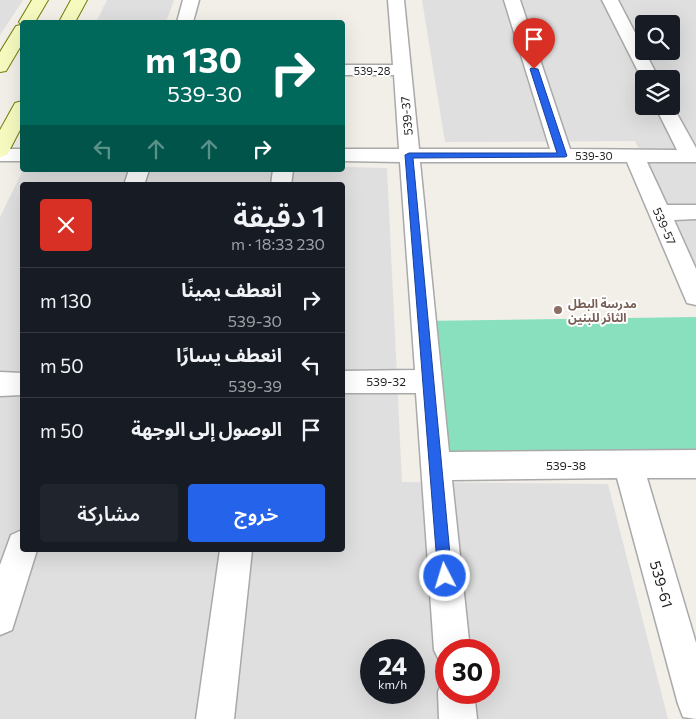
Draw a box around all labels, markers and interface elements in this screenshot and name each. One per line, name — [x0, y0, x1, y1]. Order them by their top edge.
map controls — [635, 15, 680, 115]
button: search — [635, 15, 680, 60]
pin — [513, 18, 555, 69]
icon: arrive — [520, 25, 548, 53]
text: 130 m — [145, 37, 242, 80]
icon: right — [260, 40, 325, 105]
street label: 539-28 — [354, 64, 391, 77]
button: layers — [635, 70, 680, 115]
text: 539-30 — [167, 80, 242, 107]
street label: 539-37 — [397, 96, 415, 136]
icon: left — [89, 135, 117, 163]
icon: ahead — [142, 135, 170, 163]
icon: ahead — [195, 135, 223, 163]
icon: right — [248, 135, 276, 163]
street label: 539-30 — [575, 149, 613, 162]
text: 1 دقيقة — [233, 196, 325, 233]
button: close — [40, 199, 92, 251]
street label: 539-57 — [651, 205, 679, 247]
text: 230 m · 18:33 — [231, 234, 325, 253]
text: انعطف يمينًا — [181, 278, 282, 301]
icon: right — [297, 286, 325, 314]
text: 130 m — [40, 289, 92, 312]
place label: مدرسة البطل الثائر للبنين — [568, 296, 637, 325]
marker: مدرسة البطل الثائر للبنين — [552, 304, 564, 316]
text: 539-30 — [228, 311, 282, 330]
text: انعطف يسارًا — [176, 343, 282, 366]
icon: left — [297, 351, 325, 379]
text: 50 m — [40, 354, 84, 377]
street label: 539-32 — [366, 374, 406, 388]
text: 539-39 — [228, 376, 282, 395]
icon: arrive — [297, 416, 325, 444]
text: الوصول إلى الوجهة — [131, 417, 282, 440]
text: 50 m — [40, 419, 84, 442]
street label: 539-38 — [546, 458, 586, 472]
button: مشاركة — [40, 484, 178, 542]
button: خروج — [188, 484, 325, 542]
position arrow — [418, 549, 470, 601]
street label: 539-61 — [647, 558, 677, 610]
speed limit sign: 30 — [435, 639, 500, 704]
text: 24 — [378, 650, 407, 680]
text: km/h — [378, 677, 407, 691]

